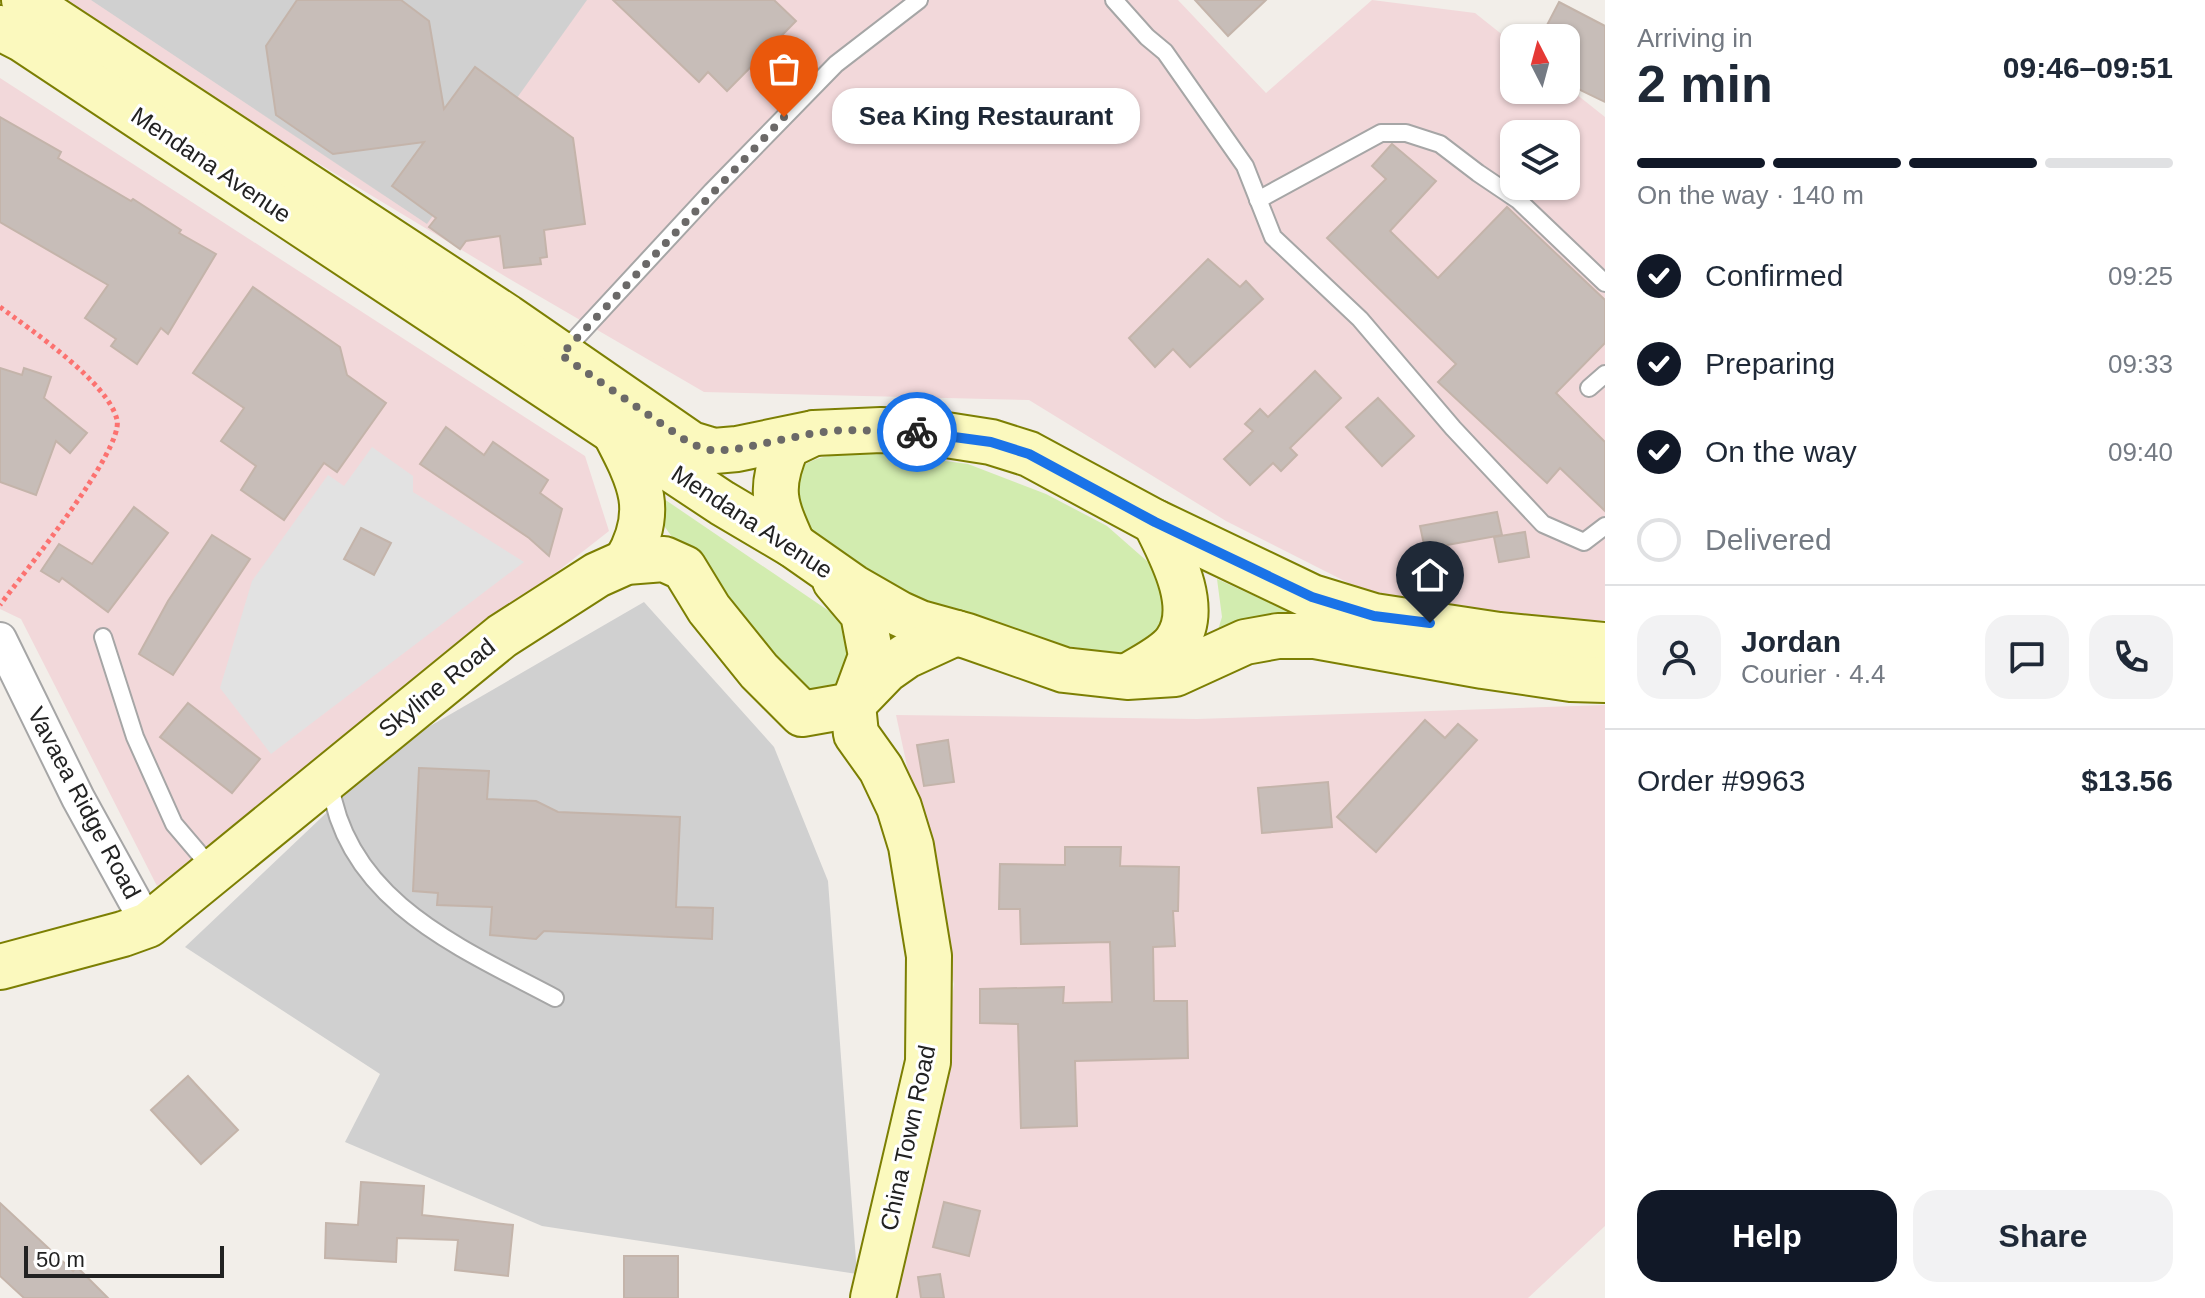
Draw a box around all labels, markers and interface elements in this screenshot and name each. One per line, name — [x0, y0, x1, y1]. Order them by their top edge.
text: Arriving in — [1637, 23, 1753, 53]
north arrow — [1500, 24, 1580, 104]
map controls — [1500, 24, 1580, 200]
pin — [750, 35, 818, 117]
icon: bag — [762, 47, 806, 91]
text: 09:46–09:51 — [2003, 51, 2173, 84]
text: 2 min — [1637, 55, 1773, 113]
callout: Sea King Restaurant — [832, 89, 1140, 145]
street label: Mendana Avenue — [126, 101, 296, 228]
text: Sea King Restaurant — [859, 101, 1113, 131]
button: layers — [1500, 120, 1580, 200]
text: On the way · 140 m — [1637, 180, 1864, 210]
icon: check — [1637, 254, 1681, 298]
text: Confirmed — [1705, 259, 1843, 292]
text: 09:25 — [2108, 261, 2173, 291]
icon: check — [1637, 342, 1681, 386]
text: Preparing — [1705, 347, 1835, 380]
text: 09:33 — [2108, 349, 2173, 379]
courier — [877, 392, 957, 472]
icon: bike — [895, 410, 939, 454]
icon: check — [1637, 430, 1681, 474]
text: On the way — [1705, 435, 1857, 468]
text: 09:40 — [2108, 437, 2173, 467]
street label: Mendana Avenue — [667, 460, 838, 584]
text: Delivered — [1705, 523, 1832, 556]
pin — [1396, 541, 1464, 623]
icon: home — [1408, 553, 1452, 597]
button: person — [1637, 615, 1721, 699]
button: chat — [1985, 615, 2069, 699]
button: phone — [2089, 615, 2173, 699]
text: Jordan — [1741, 625, 1841, 658]
street label: Skyline Road — [373, 633, 500, 743]
text: Courier · 4.4 — [1741, 659, 1886, 689]
street label: Vavaea Ridge Road — [23, 702, 146, 903]
text: Order #9963 — [1637, 764, 1805, 797]
text: $13.56 — [2081, 764, 2173, 797]
street label: China Town Road — [875, 1043, 940, 1233]
button: Help — [1637, 1190, 1897, 1282]
button: Share — [1913, 1190, 2173, 1282]
scale bar — [24, 1242, 224, 1278]
text: 50 m — [36, 1247, 85, 1272]

